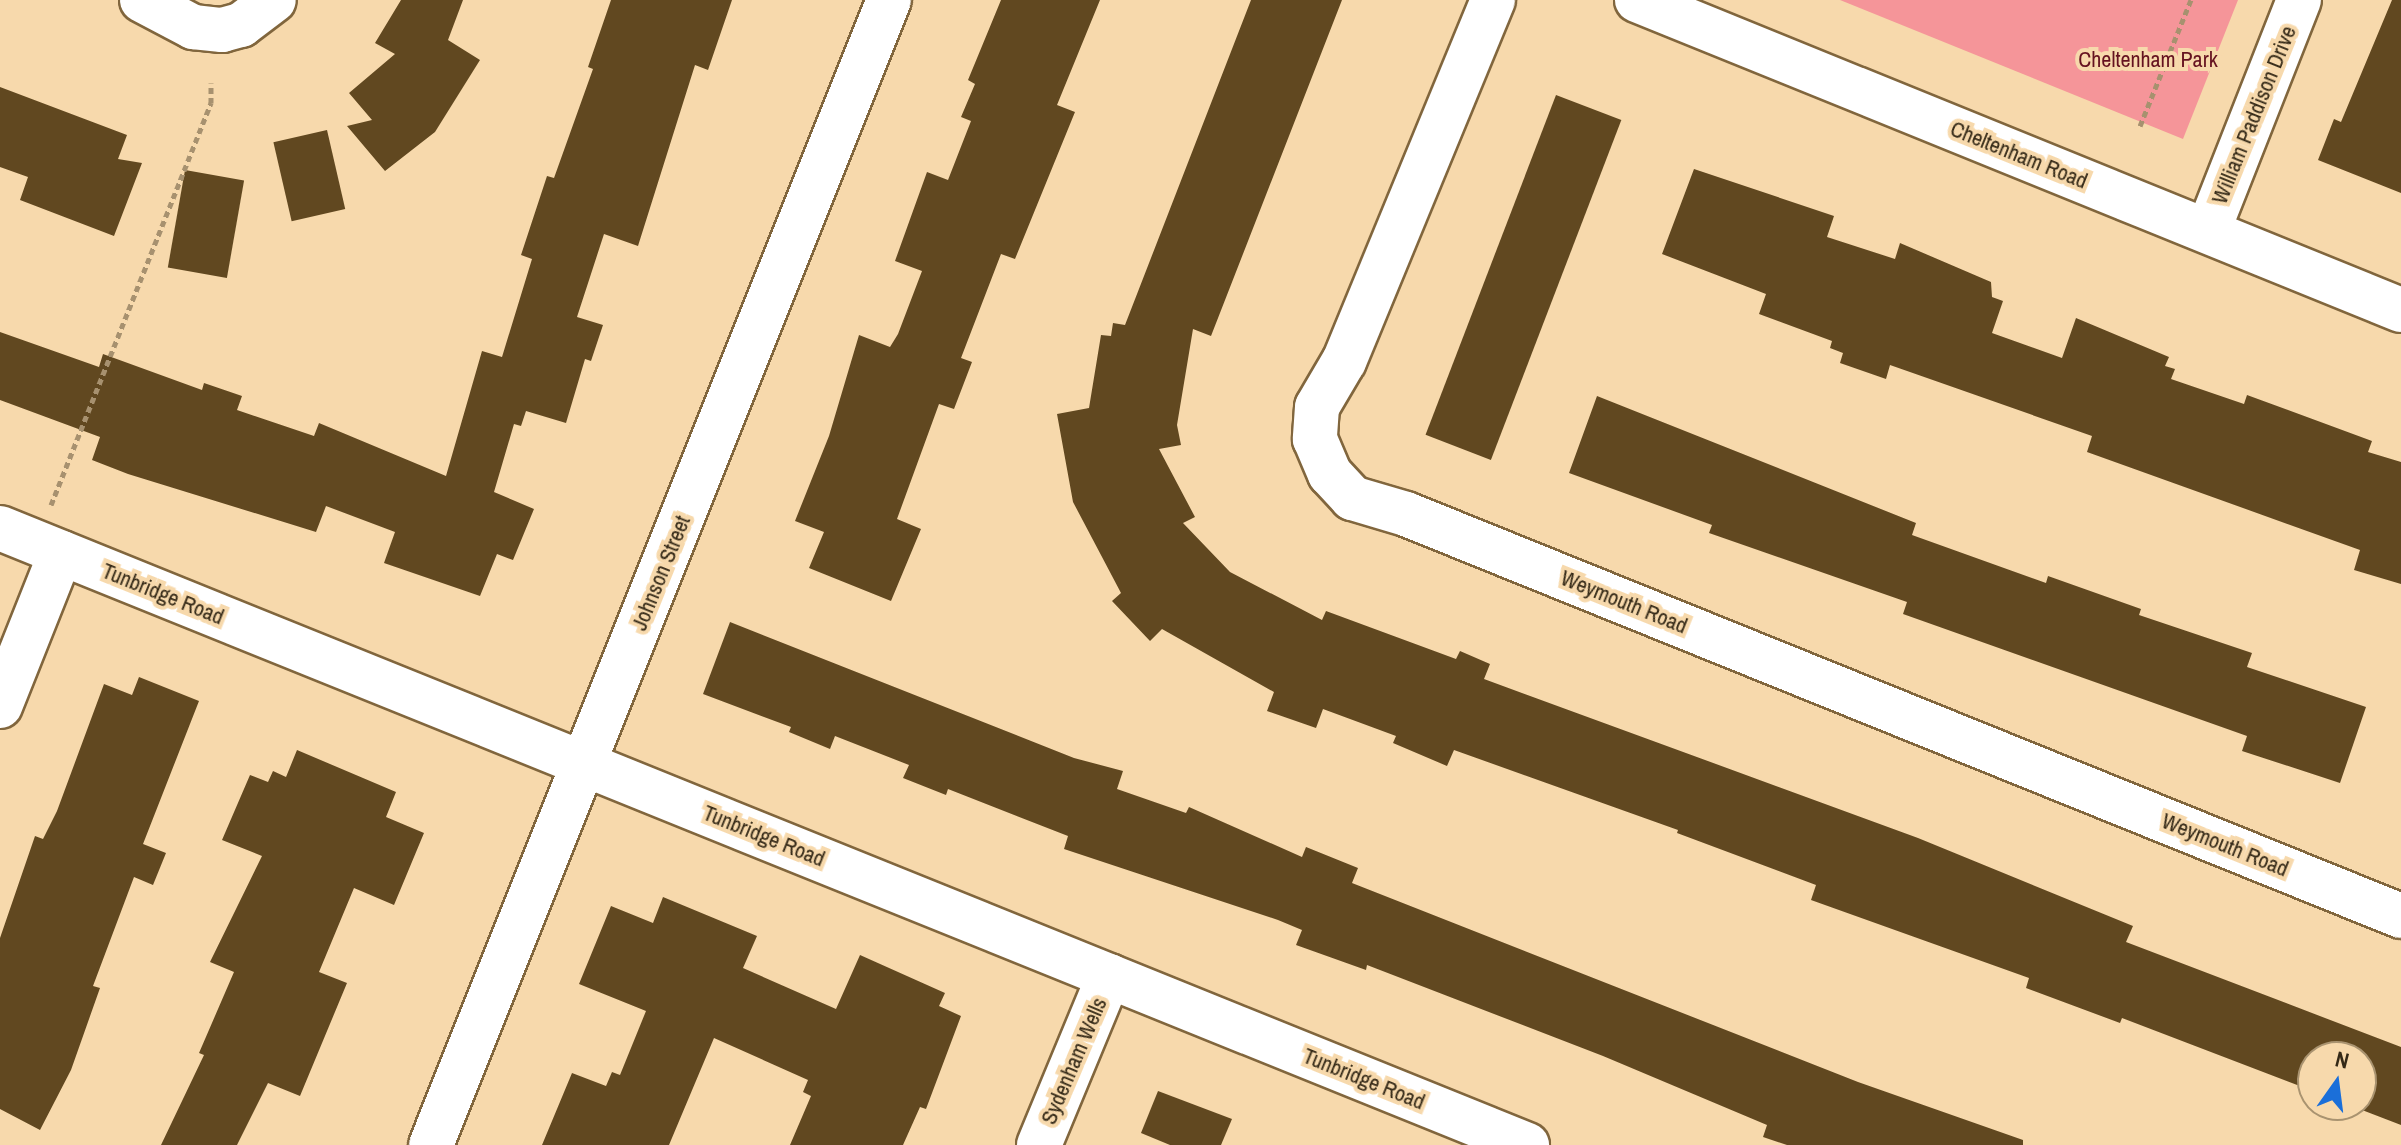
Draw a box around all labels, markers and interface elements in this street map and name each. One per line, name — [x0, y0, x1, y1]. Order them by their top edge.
street label: William Paddison Drive — [2206, 22, 2302, 208]
park label: Cheltenham Park — [2078, 47, 2218, 73]
street label: Cheltenham Road — [1947, 116, 2091, 194]
street label: Johnson Street — [626, 512, 696, 634]
street label: Tunbridge Road — [98, 558, 228, 630]
street label: Weymouth Road — [1557, 565, 1691, 639]
street label: Tunbridge Road — [699, 800, 829, 872]
street label: Weymouth Road — [2158, 808, 2292, 882]
street label: Sydenham Wells — [1035, 994, 1113, 1128]
north arrow — [2297, 1041, 2377, 1121]
street label: Tunbridge Road — [1299, 1043, 1429, 1115]
text: N — [2332, 1044, 2352, 1076]

